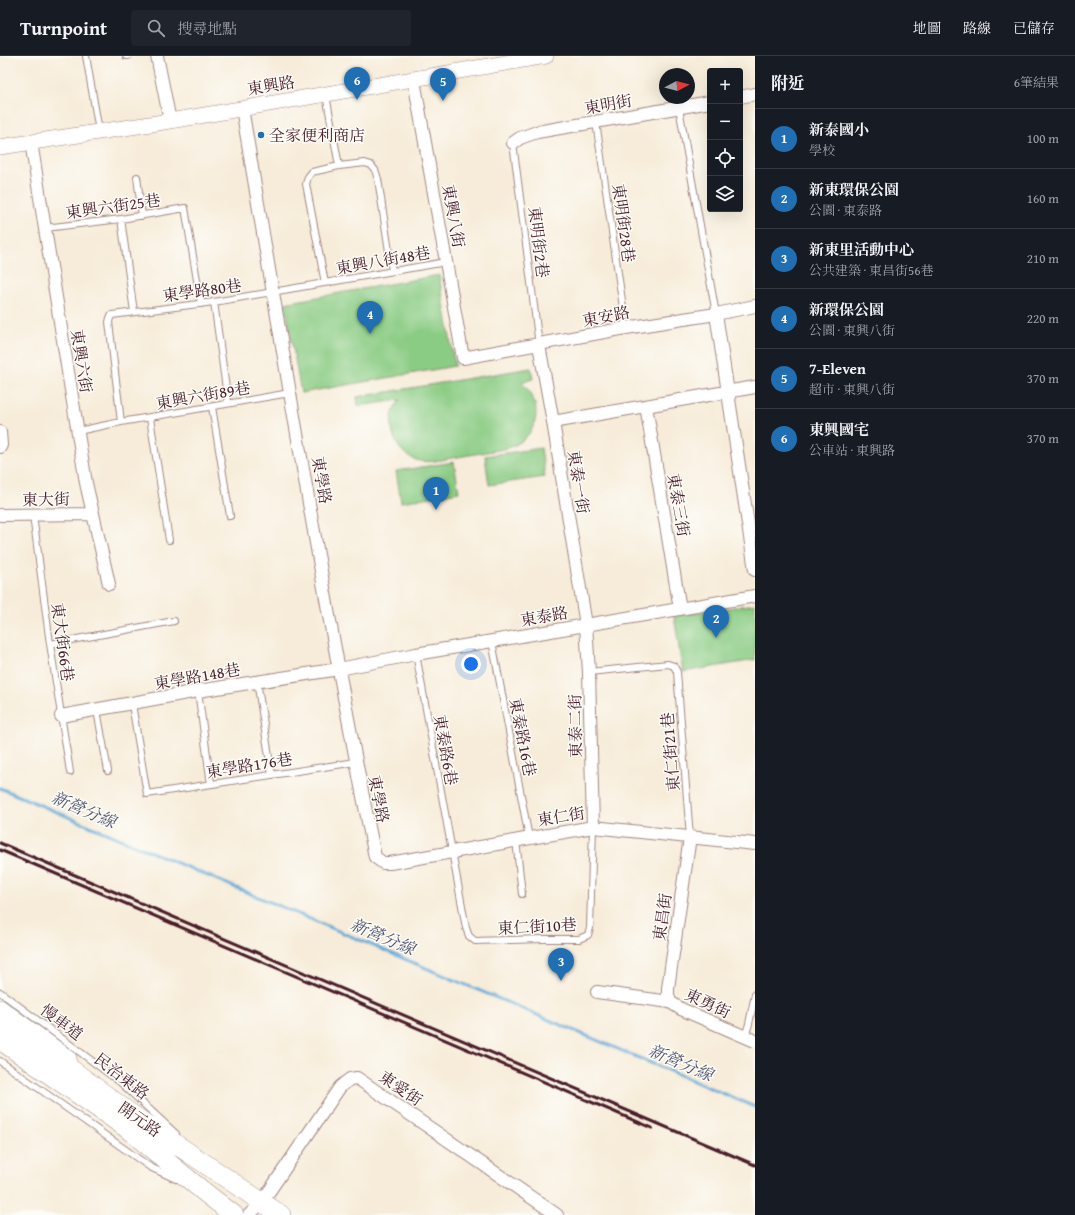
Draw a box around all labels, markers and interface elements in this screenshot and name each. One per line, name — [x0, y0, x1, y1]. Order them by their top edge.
search box — [131, 10, 411, 46]
text: Turnpoint — [20, 14, 107, 42]
icon: search — [145, 17, 167, 39]
text: 搜尋地點 — [177, 18, 237, 39]
text: 地圖 — [913, 18, 941, 38]
text: 路線 — [963, 18, 991, 38]
text: 已儲存 — [1013, 18, 1055, 38]
pin: 6 — [344, 67, 370, 100]
pin: 5 — [430, 68, 456, 101]
north arrow — [659, 68, 695, 104]
map controls — [707, 68, 743, 212]
button: + — [707, 68, 743, 104]
street label: 東興路 — [245, 69, 297, 101]
text: 附近 — [771, 70, 805, 95]
text: 6筆結果 — [1014, 73, 1059, 92]
street label: 東明街 — [582, 88, 634, 120]
button: − — [707, 104, 743, 140]
text: 新泰國小 — [809, 119, 869, 140]
place label: 全家便利商店 — [269, 123, 365, 147]
text: 1 — [781, 129, 787, 148]
text: 100 m — [1027, 129, 1059, 148]
marker: 全家便利商店 — [256, 130, 266, 140]
button: locate — [707, 140, 743, 176]
text: 學校 — [809, 141, 835, 160]
button: layers — [707, 176, 743, 212]
text: 新東環保公園 — [809, 179, 899, 200]
street label: 東興八街 — [437, 182, 471, 250]
street label: 東明街28巷 — [607, 182, 641, 264]
street label: 東興六街25巷 — [64, 187, 162, 225]
text: 2 — [781, 189, 787, 208]
text: 160 m — [1027, 189, 1059, 208]
text: 公園 · 東泰路 — [809, 201, 882, 220]
street label: 東明街2巷 — [523, 205, 555, 279]
text: 新東里活動中心 — [809, 239, 914, 260]
street label: 東興八街48巷 — [334, 240, 432, 280]
text: 3 — [781, 249, 787, 268]
text: 210 m — [1027, 249, 1059, 268]
text: 公共建築 · 東昌街56巷 — [809, 261, 933, 280]
street label: 東學路80巷 — [161, 273, 243, 307]
text: 新環保公園 — [809, 299, 884, 320]
street label: 東安路 — [580, 300, 632, 332]
pin: 4 — [357, 301, 383, 334]
text: 4 — [781, 309, 787, 328]
text: 220 m — [1027, 309, 1059, 328]
text: 公園 · 東興八街 — [809, 321, 895, 340]
street label: 東興六街 — [65, 328, 99, 394]
text: 7-Eleven — [809, 358, 866, 379]
text: 5 — [781, 369, 787, 388]
text: 370 m — [1027, 369, 1059, 388]
street label: 東興六街89巷 — [154, 375, 252, 415]
text: 超市 · 東興八街 — [809, 380, 895, 399]
text: 東興國宅 — [809, 419, 869, 440]
text: 6 — [781, 429, 787, 448]
text: 370 m — [1027, 429, 1059, 448]
text: 公車站 · 東興路 — [809, 441, 895, 460]
street label: 東泰一街 — [562, 449, 596, 515]
street label: 東學路 — [306, 454, 338, 506]
street label: 東泰三街 — [662, 471, 696, 539]
pin: 1 — [423, 477, 449, 510]
street label: 東大街 — [22, 487, 70, 511]
street label: 東泰路 — [518, 600, 570, 632]
street label: 東大街66巷 — [46, 601, 80, 683]
pin: 2 — [703, 605, 729, 638]
your location — [461, 654, 481, 674]
street label: 東學路148巷 — [152, 657, 242, 695]
street label: 東泰二街 — [562, 694, 588, 758]
street label: 東泰路16巷 — [504, 696, 542, 778]
street label: 東仁街21巷 — [655, 711, 685, 793]
street label: 東泰路6巷 — [428, 713, 464, 787]
street label: 東學路176巷 — [204, 746, 294, 784]
street label: 東學路 — [363, 773, 395, 825]
water label: 新營分線 — [48, 784, 122, 835]
street label: 東仁街 — [535, 800, 587, 832]
street label: 東昌街 — [647, 892, 677, 942]
water label: 新營分線 — [347, 911, 421, 962]
street label: 東仁街10巷 — [497, 912, 577, 940]
pin: 3 — [548, 948, 574, 981]
street label: 東勇街 — [681, 982, 735, 1024]
street label: 慢車道 — [36, 998, 88, 1046]
water label: 新營分線 — [645, 1037, 719, 1088]
street label: 民治東路 — [89, 1047, 155, 1105]
street label: 東愛街 — [374, 1065, 428, 1111]
street label: 開元路 — [113, 1095, 167, 1143]

